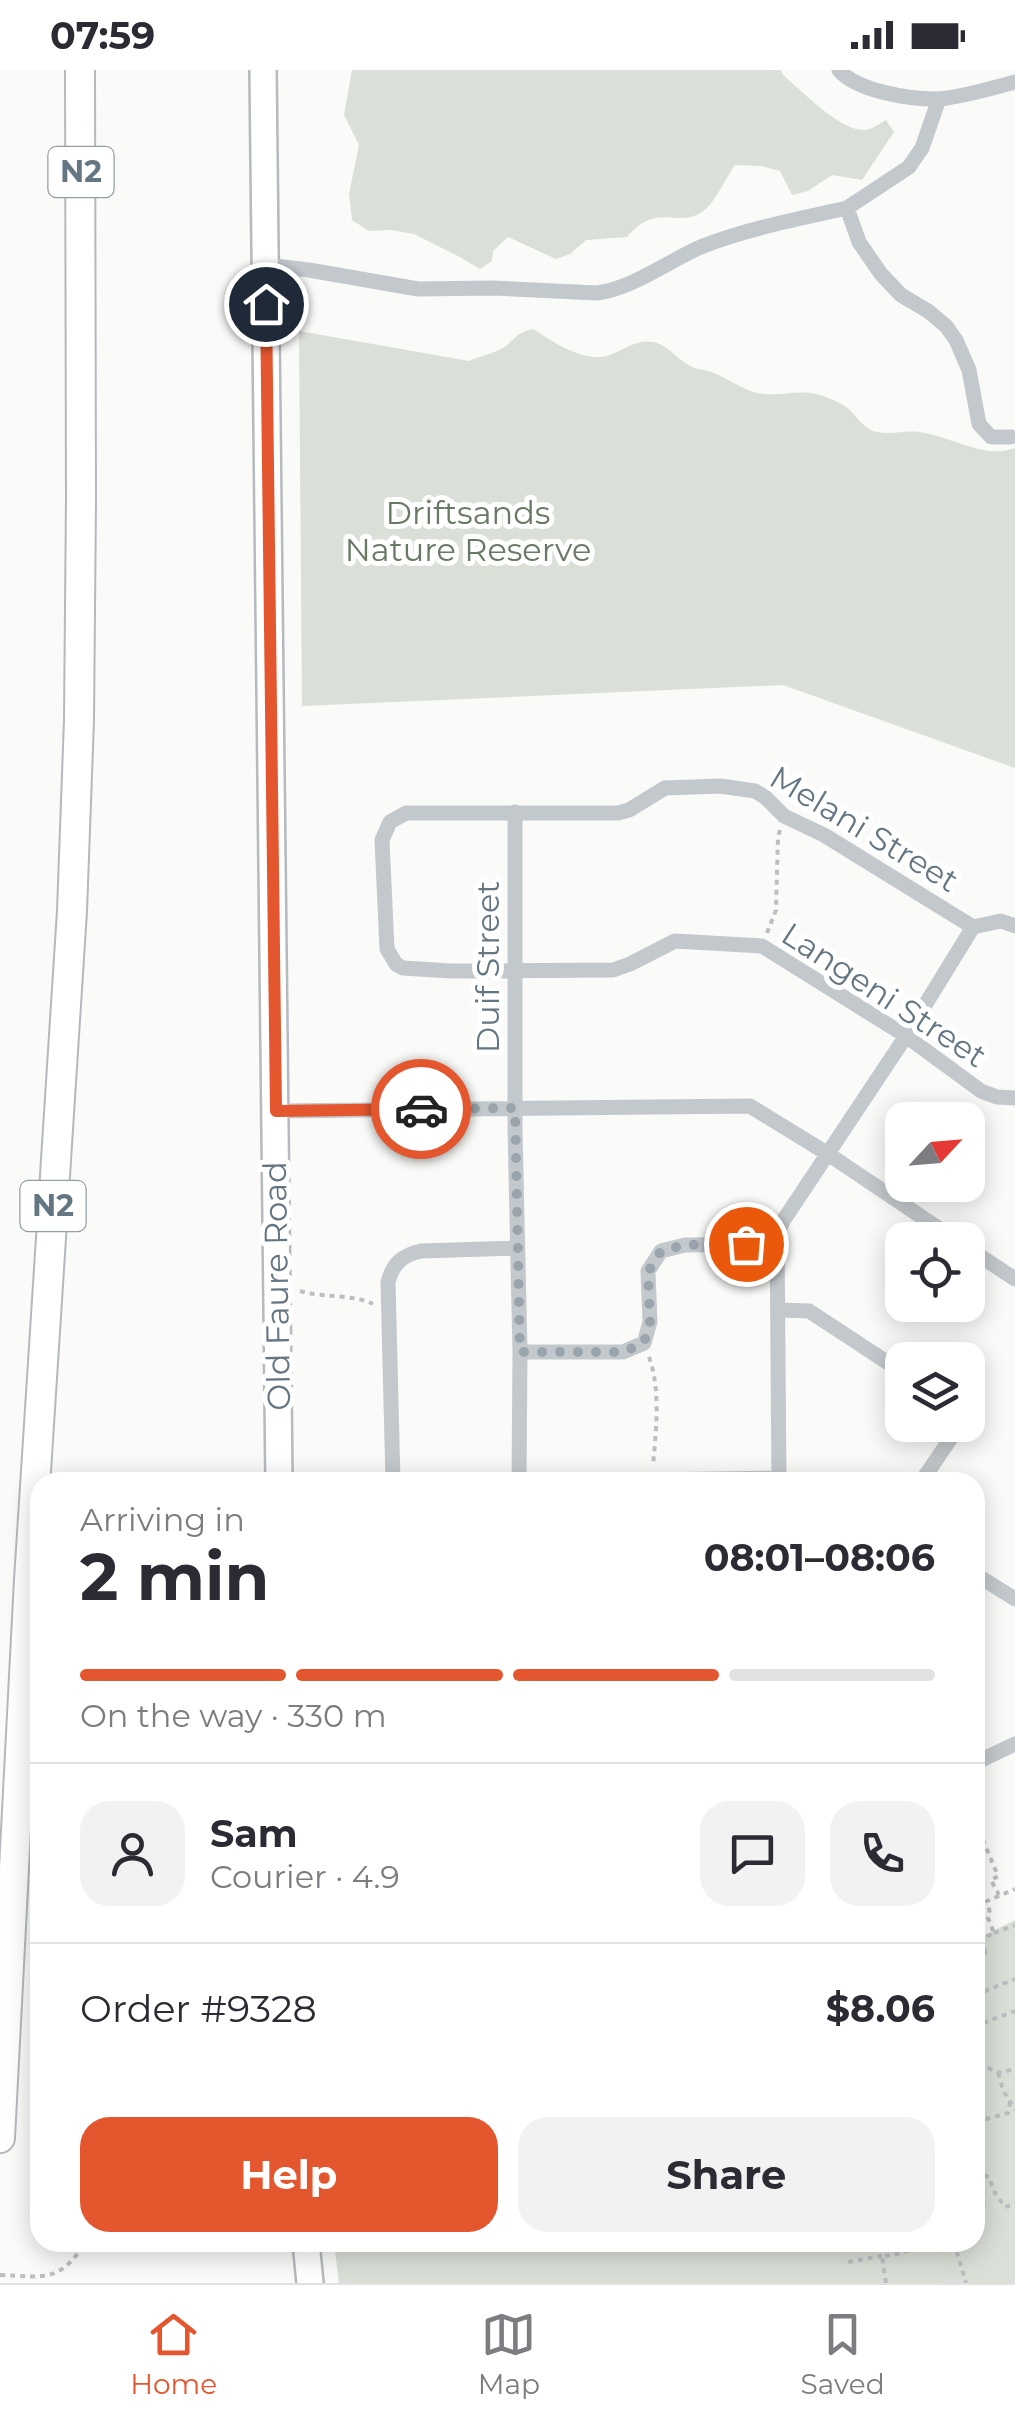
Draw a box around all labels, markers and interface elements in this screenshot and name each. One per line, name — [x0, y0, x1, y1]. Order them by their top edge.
text: 07:59 — [50, 12, 155, 59]
road number: N2 — [48, 147, 114, 197]
pin — [224, 262, 309, 347]
icon: home — [239, 277, 294, 332]
park label: Driftsands Nature Reserve — [345, 493, 591, 569]
street label: Melani Street — [763, 757, 965, 900]
street label: Duif Street — [468, 881, 507, 1053]
street label: Langeni Street — [775, 914, 994, 1075]
courier — [371, 1059, 471, 1159]
icon: car — [394, 1082, 449, 1137]
north arrow — [885, 1102, 985, 1202]
map controls — [885, 1102, 985, 1442]
street label: Old Faure Road — [255, 1161, 298, 1411]
road number: N2 — [20, 1181, 86, 1231]
pin — [704, 1202, 789, 1287]
icon: bag — [719, 1217, 774, 1272]
button: locate — [885, 1222, 985, 1322]
button: layers — [885, 1342, 985, 1442]
text: Arriving in — [80, 1500, 245, 1539]
text: 08:01–08:06 — [704, 1534, 935, 1581]
text: 2 min — [80, 1537, 269, 1616]
text: On the way · 330 m — [80, 1696, 387, 1735]
button: person — [80, 1801, 185, 1906]
button: chat — [700, 1801, 805, 1906]
button: phone — [830, 1801, 935, 1906]
text: Sam — [210, 1810, 298, 1857]
text: Courier · 4.9 — [210, 1857, 400, 1896]
text: Order #9328 — [80, 1985, 317, 2032]
text: $8.06 — [826, 1985, 935, 2032]
button: Help — [80, 2117, 498, 2232]
button: Share — [518, 2117, 935, 2232]
tab: Home — [130, 2307, 217, 2401]
tab: Map — [478, 2307, 540, 2401]
tab: Saved — [801, 2307, 885, 2401]

